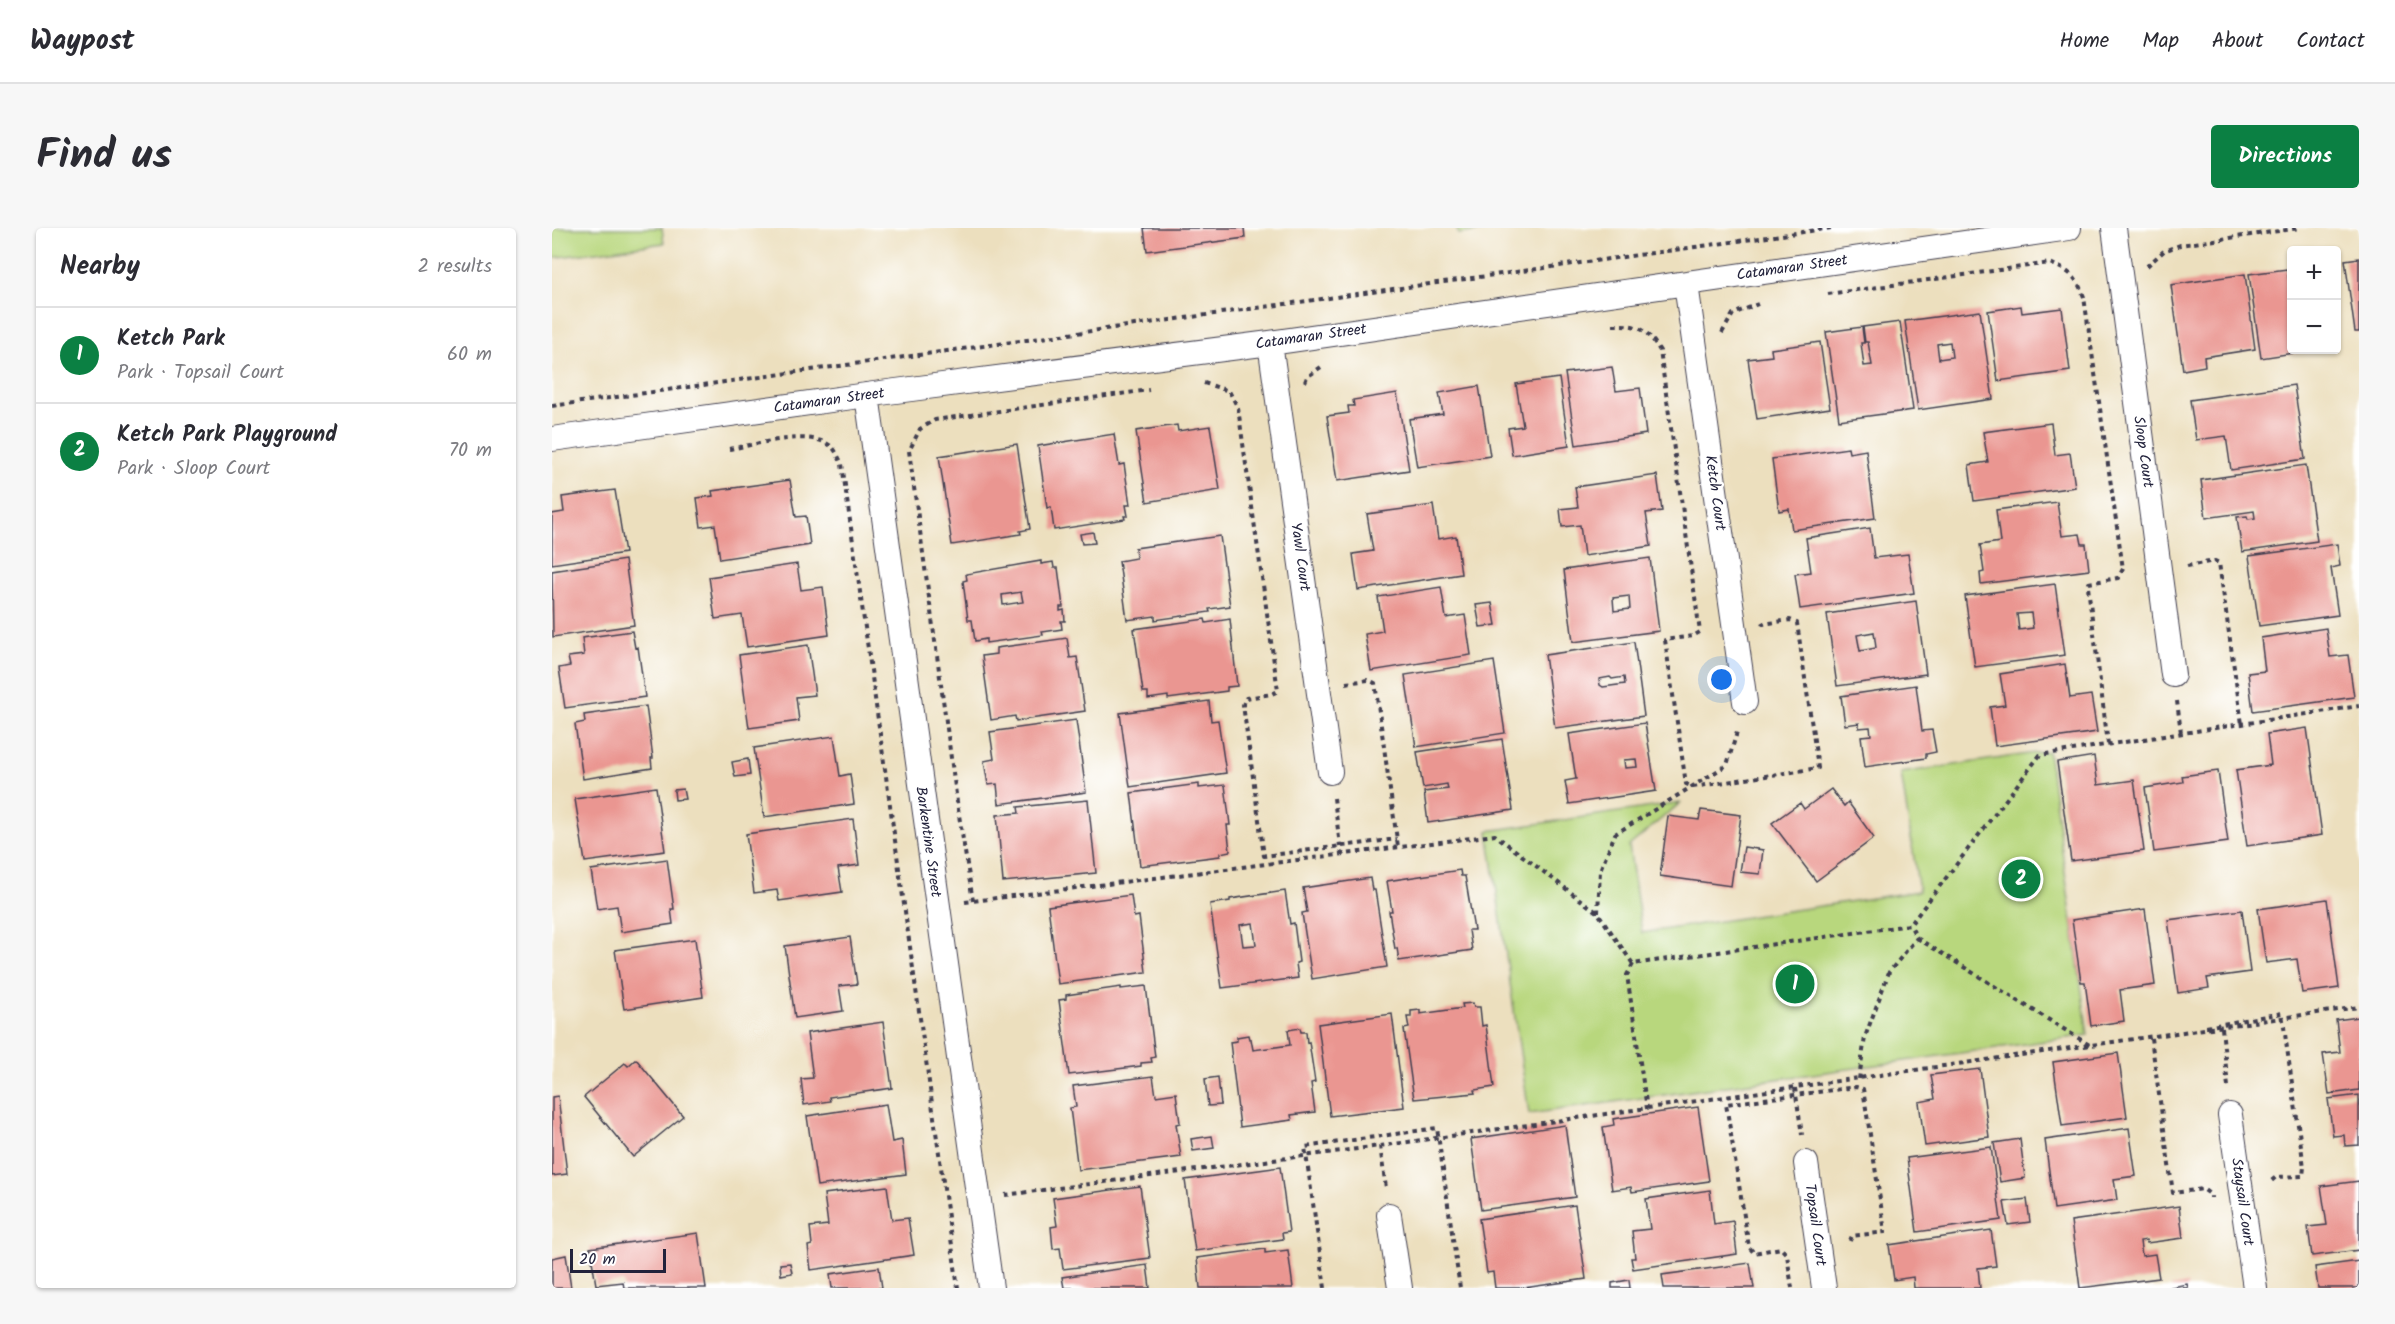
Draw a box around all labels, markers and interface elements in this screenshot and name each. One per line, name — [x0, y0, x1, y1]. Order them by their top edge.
text: Waypost — [30, 19, 134, 64]
text: Home — [2060, 25, 2109, 58]
text: Map — [2142, 25, 2179, 58]
text: About — [2212, 25, 2263, 58]
text: Contact — [2296, 25, 2365, 58]
text: Find us — [36, 123, 172, 190]
button: Directions — [2211, 125, 2359, 188]
text: Nearby — [60, 246, 140, 288]
map controls — [2287, 246, 2341, 354]
button: + — [2287, 246, 2341, 300]
street label: Catamaran Street — [1735, 248, 1849, 288]
text: 2 results — [417, 251, 492, 283]
button: − — [2287, 300, 2341, 354]
street label: Catamaran Street — [1254, 317, 1368, 357]
text: Ketch Park — [117, 322, 225, 357]
text: 1 — [76, 339, 83, 371]
text: 60 m — [447, 339, 492, 371]
text: Park · Topsail Court — [117, 357, 284, 389]
street label: Catamaran Street — [772, 381, 886, 421]
street label: Sloop Court — [2126, 415, 2160, 490]
text: Ketch Park Playground — [117, 418, 337, 453]
text: 2 — [74, 435, 85, 467]
text: 70 m — [449, 435, 492, 467]
text: Park · Sloop Court — [117, 453, 270, 485]
street label: Ketch Court — [1698, 454, 1732, 532]
street label: Yawl Court — [1283, 521, 1317, 593]
your location — [1707, 665, 1736, 694]
street label: Barkentine Street — [908, 785, 948, 899]
pin: 2 — [2002, 856, 2040, 902]
pin: 1 — [1776, 962, 1814, 1006]
street label: Staysail Court — [2224, 1157, 2260, 1248]
street label: Topsail Court — [1797, 1183, 1833, 1268]
scale bar — [570, 1246, 666, 1274]
text: 20 m — [579, 1247, 615, 1272]

